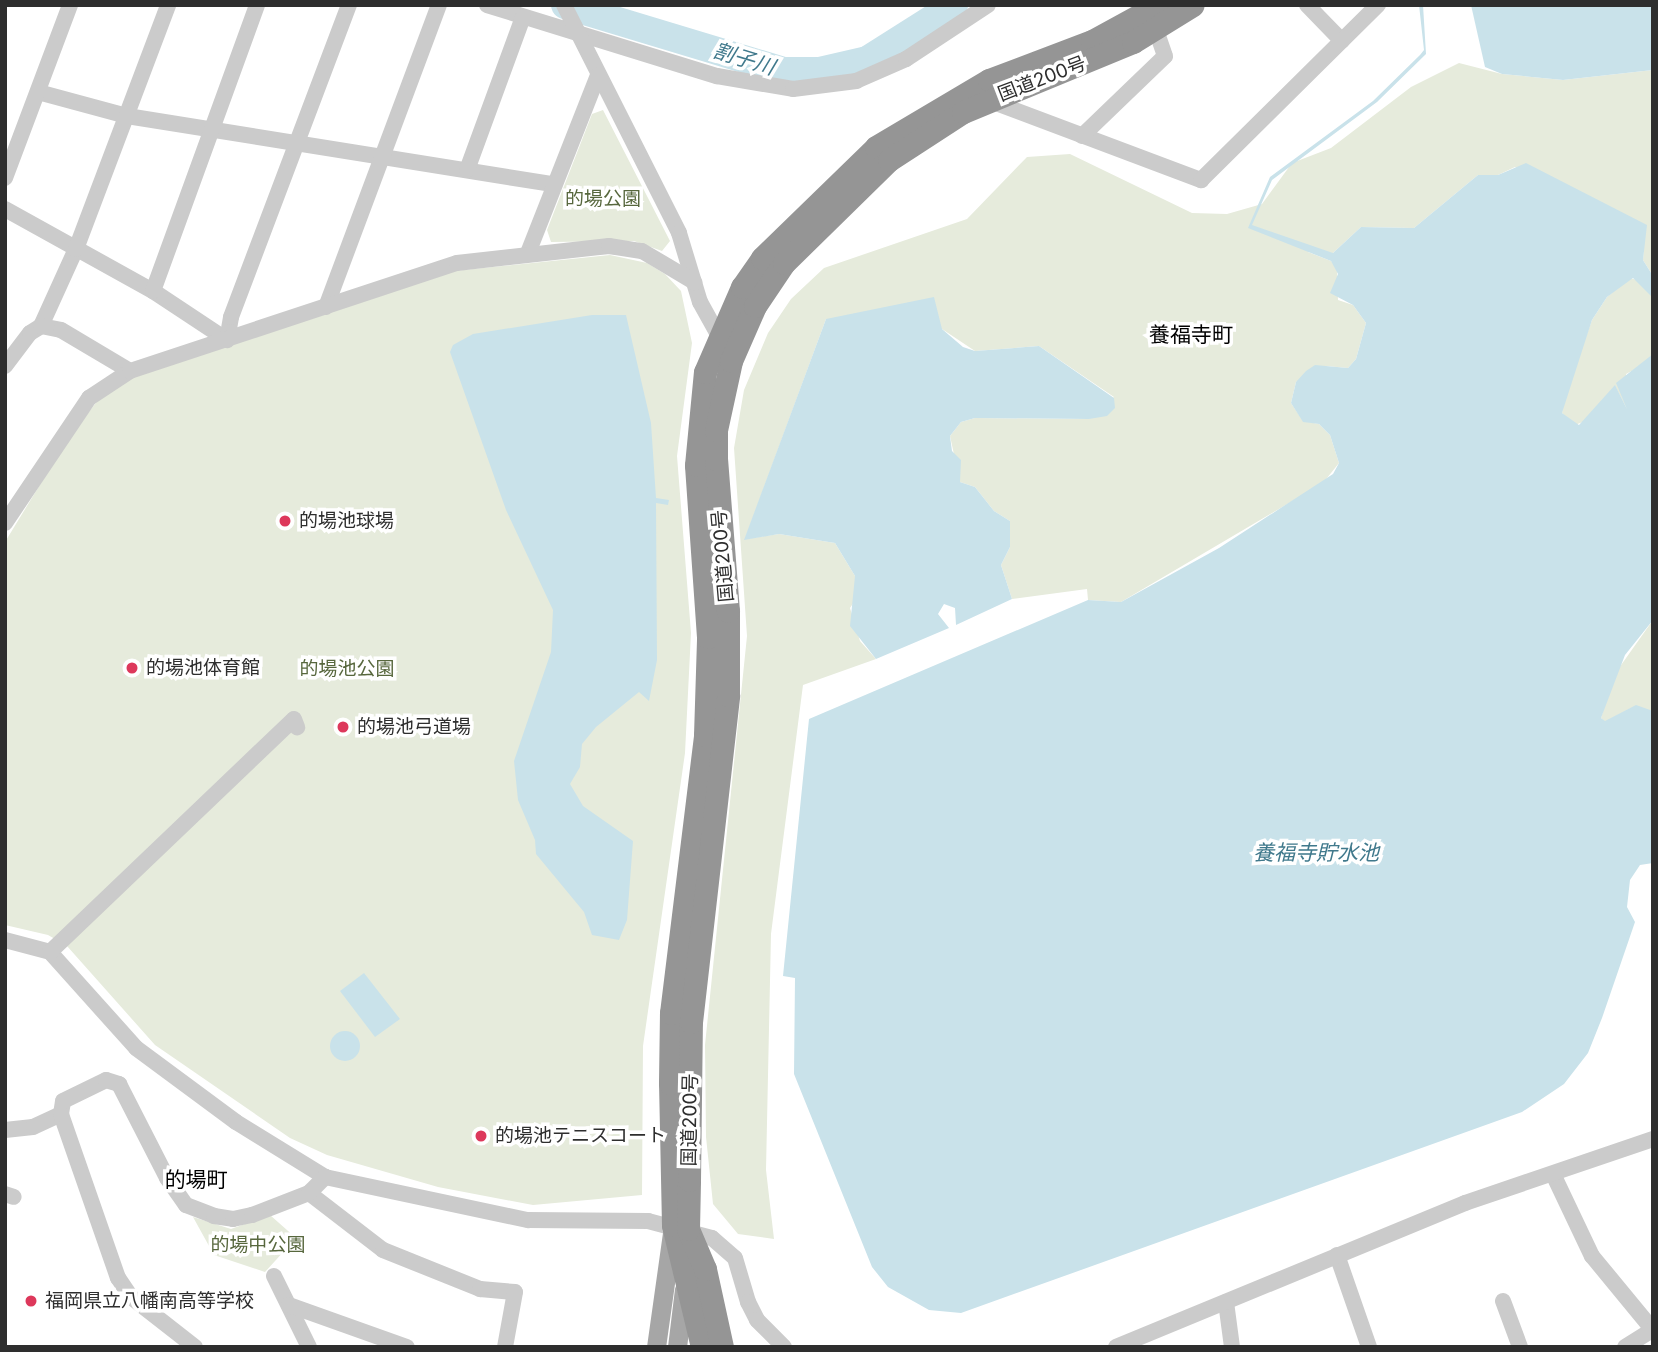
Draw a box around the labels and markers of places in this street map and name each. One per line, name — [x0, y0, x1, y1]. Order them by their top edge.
place label: 的場池球場 — [299, 510, 394, 532]
marker: 的場池球場 — [277, 513, 293, 529]
place label: 的場池体育館 — [146, 657, 260, 679]
marker: 的場池体育館 — [124, 660, 140, 676]
place label: 的場池弓道場 — [357, 716, 471, 738]
marker: 的場池弓道場 — [335, 719, 351, 735]
place label: 的場池テニスコート — [495, 1125, 666, 1147]
marker: 的場池テニスコート — [473, 1128, 489, 1144]
place label: 福岡県立八幡南高等学校 — [45, 1290, 254, 1312]
marker: 福岡県立八幡南高等学校 — [23, 1293, 39, 1309]

